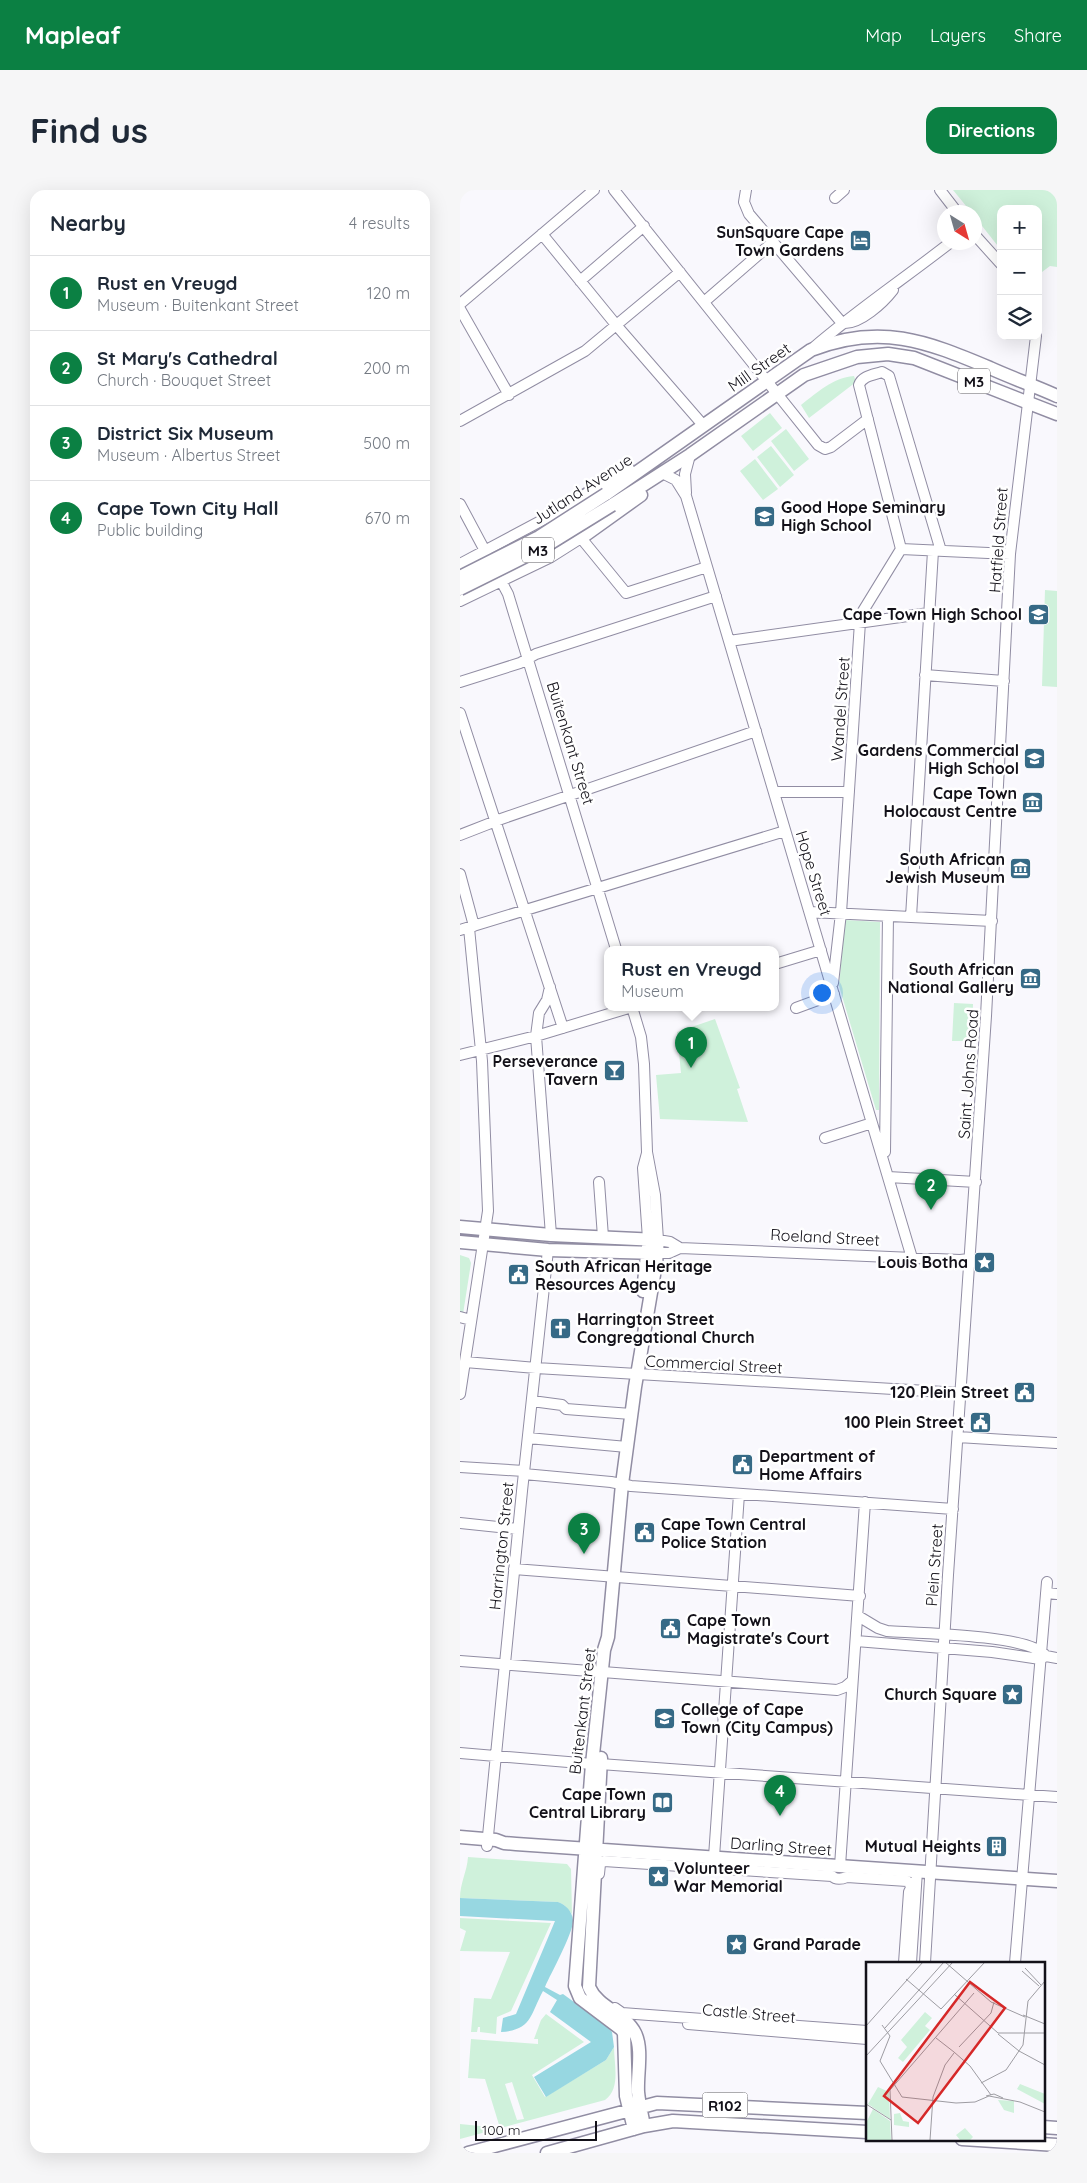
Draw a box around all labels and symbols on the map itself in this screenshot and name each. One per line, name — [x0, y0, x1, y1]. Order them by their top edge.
north arrow — [937, 205, 982, 250]
place label: SunSquare Cape Town Gardens — [716, 222, 844, 260]
hotel icon: SunSquare Cape Town Gardens — [848, 229, 872, 253]
street label: Mill Street — [724, 338, 794, 396]
road number: M3 — [958, 368, 990, 394]
street label: Jutland Avenue — [528, 449, 636, 529]
street label: Hatfield Street — [984, 486, 1012, 594]
place label: Good Hope Seminary High School — [781, 497, 946, 535]
school or university icon: Good Hope Seminary High School — [753, 504, 777, 528]
road number: M3 — [522, 538, 554, 562]
school or university icon: Cape Town High School — [1026, 602, 1050, 626]
place label: Cape Town High School — [843, 604, 1022, 624]
street label: Wandel Street — [826, 656, 854, 762]
street label: Buitenkant Street — [543, 679, 599, 807]
place label: Gardens Commercial High School — [858, 740, 1019, 778]
school or university icon: Gardens Commercial High School — [1023, 747, 1047, 771]
place label: Cape Town Holocaust Centre — [883, 783, 1017, 821]
museum icon: Cape Town Holocaust Centre — [1021, 790, 1045, 814]
street label: Hope Street — [792, 828, 836, 918]
place label: South African Jewish Museum — [885, 849, 1005, 887]
museum icon: South African Jewish Museum — [1009, 856, 1033, 880]
place label: South African National Gallery — [888, 959, 1014, 997]
museum icon: South African National Gallery — [1018, 966, 1042, 990]
your location — [809, 980, 835, 1006]
street label: Saint Johns Road — [953, 1009, 983, 1139]
pin: 1 — [675, 1027, 707, 1068]
place label: Perseverance Tavern — [493, 1051, 598, 1089]
bar icon: Perseverance Tavern — [602, 1058, 626, 1082]
pin: 2 — [915, 1169, 947, 1210]
street label: Roeland Street — [770, 1224, 880, 1250]
place icon: Louis Botha — [972, 1250, 996, 1274]
place label: Louis Botha — [877, 1252, 968, 1272]
place label: South African Heritage Resources Agency — [535, 1256, 712, 1294]
public building icon: South African Heritage Resources Agency — [507, 1263, 531, 1287]
place label: Harrington Street Congregational Church — [577, 1309, 755, 1347]
church icon: Harrington Street Congregational Church — [549, 1316, 573, 1340]
street label: Commercial Street — [645, 1350, 783, 1378]
public building icon: 120 Plein Street — [1013, 1380, 1037, 1404]
place label: 120 Plein Street — [890, 1382, 1009, 1402]
public building icon: 100 Plein Street — [968, 1410, 992, 1434]
place label: 100 Plein Street — [844, 1412, 964, 1432]
place label: Department of Home Affairs — [759, 1446, 875, 1484]
public building icon: Department of Home Affairs — [731, 1453, 755, 1477]
street label: Harrington Street — [484, 1481, 518, 1611]
pin: 3 — [568, 1513, 600, 1554]
place label: Cape Town Central Police Station — [661, 1514, 806, 1552]
public building icon: Cape Town Central Police Station — [633, 1521, 657, 1545]
street label: Plein Street — [921, 1523, 947, 1607]
place label: Cape Town Magistrate's Court — [687, 1610, 830, 1648]
public building icon: Cape Town Magistrate's Court — [659, 1617, 683, 1641]
street label: Buitenkant Street — [564, 1646, 600, 1776]
place icon: Church Square — [1001, 1682, 1025, 1706]
place label: Church Square — [884, 1684, 997, 1704]
place label: College of Cape Town (City Campus) — [681, 1699, 833, 1737]
school or university icon: College of Cape Town (City Campus) — [653, 1706, 677, 1730]
pin: 4 — [764, 1775, 796, 1816]
place label: Cape Town Central Library — [529, 1784, 646, 1822]
library icon: Cape Town Central Library — [650, 1791, 674, 1815]
street label: Darling Street — [730, 1832, 832, 1860]
building icon: Mutual Heights — [985, 1834, 1009, 1858]
place label: Mutual Heights — [865, 1836, 981, 1856]
place label: Volunteer War Memorial — [674, 1858, 783, 1896]
place icon: Volunteer War Memorial — [646, 1865, 670, 1889]
place icon: Grand Parade — [725, 1932, 749, 1956]
place label: Grand Parade — [753, 1934, 861, 1954]
inset map — [866, 1962, 1044, 2140]
street label: Castle Street — [701, 1999, 797, 2027]
road number: R102 — [702, 2092, 748, 2118]
scale bar — [475, 2118, 598, 2141]

